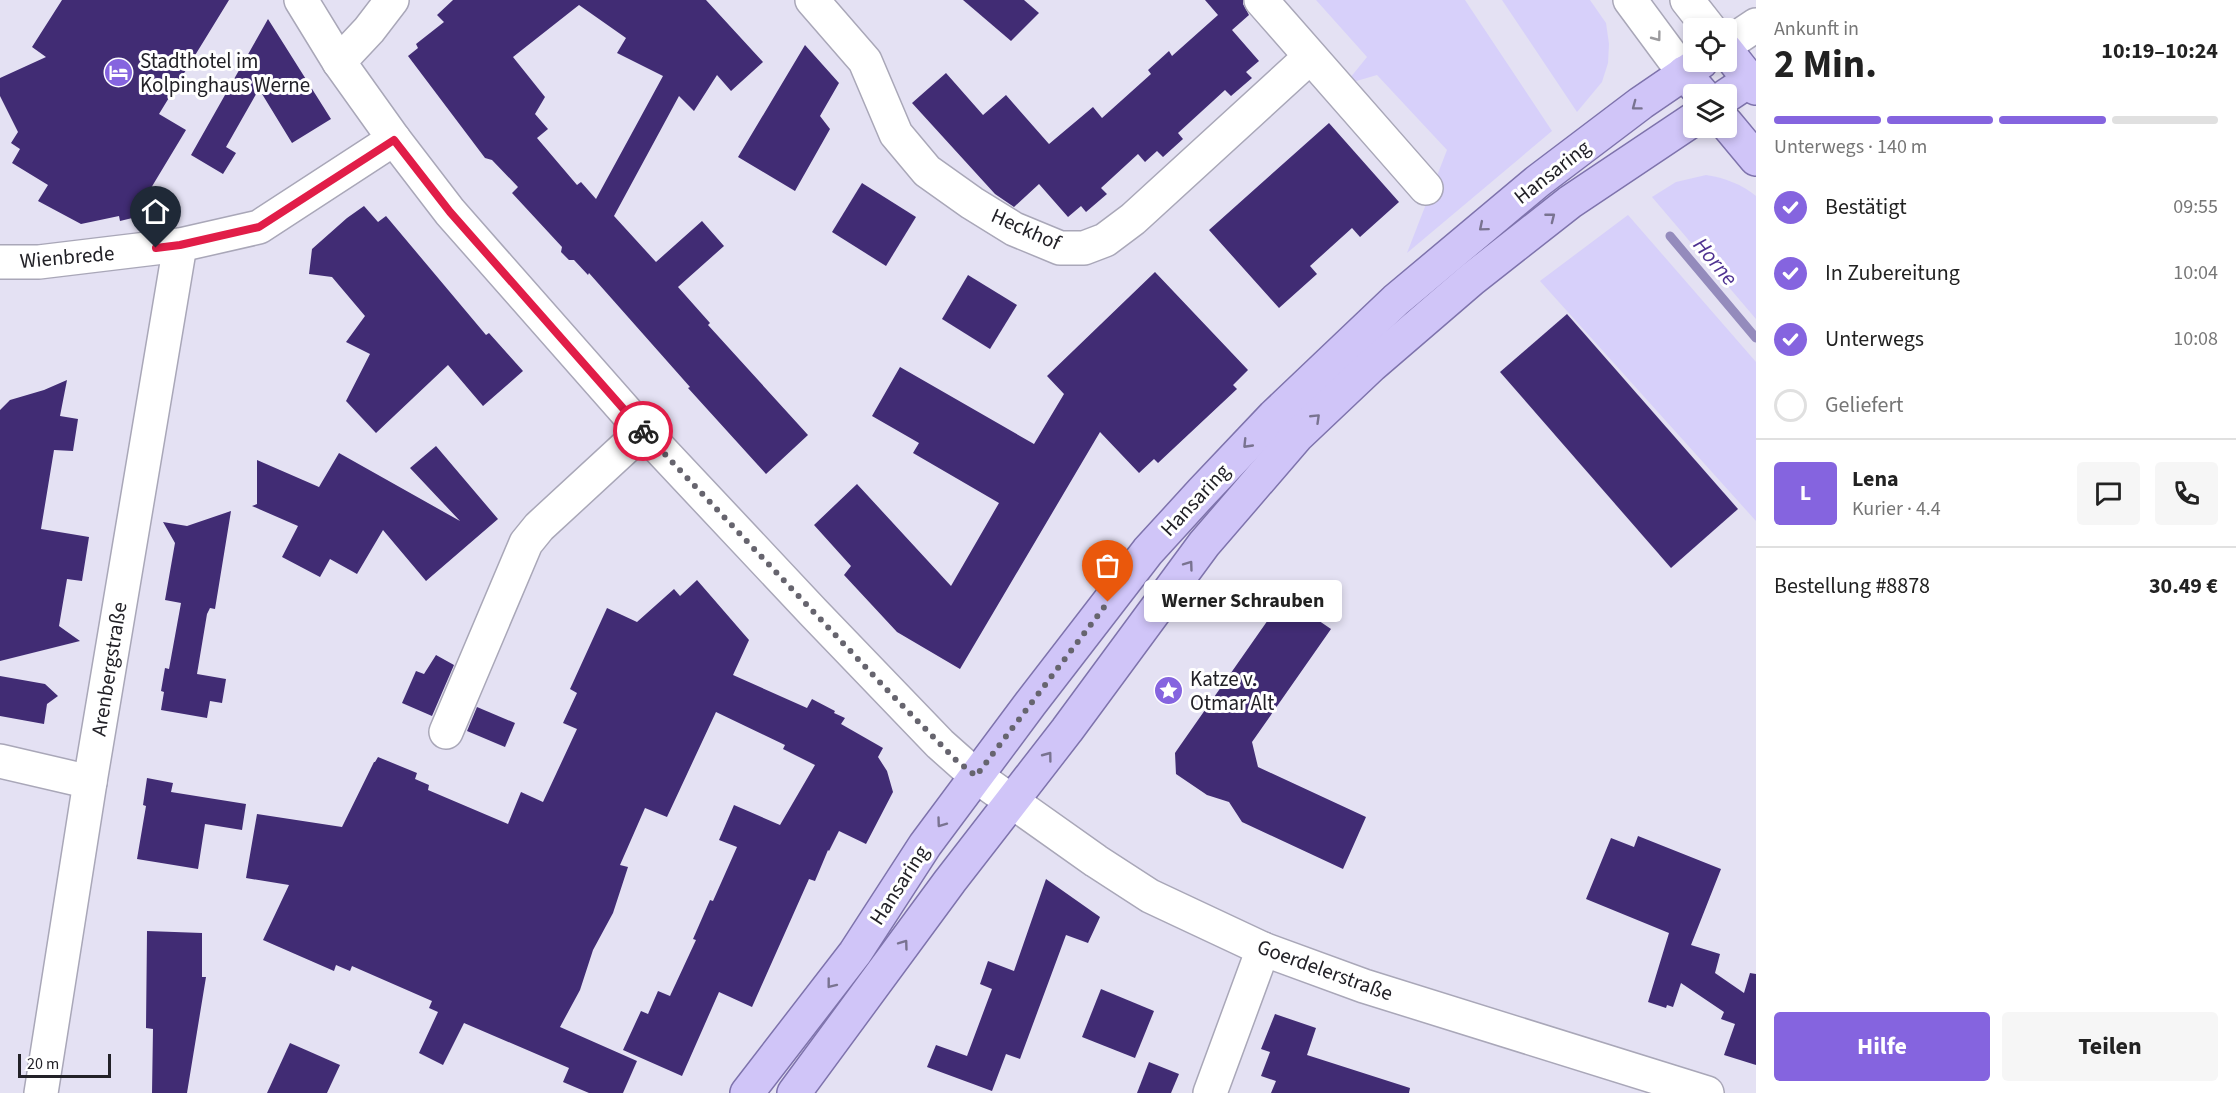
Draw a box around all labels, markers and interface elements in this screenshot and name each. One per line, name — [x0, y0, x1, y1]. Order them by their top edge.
text: Ankunft in — [1774, 15, 1859, 43]
map controls — [1683, 18, 1737, 138]
button: locate — [1683, 18, 1737, 72]
one-way arrow — [1649, 30, 1660, 41]
text: 10:19–10:24 — [2101, 35, 2218, 67]
text: 2 Min. — [1774, 37, 1877, 93]
place label: Stadthotel im Kolpinghaus Werne — [140, 46, 310, 100]
hotel icon: Stadthotel im Kolpinghaus Werne — [103, 57, 135, 89]
button: layers — [1683, 84, 1737, 138]
one-way arrow — [1632, 99, 1643, 110]
street label: Hansaring — [1507, 132, 1597, 211]
text: Unterwegs · 140 m — [1774, 133, 1927, 161]
pin — [130, 186, 181, 248]
icon: check — [1774, 191, 1807, 224]
text: Bestätigt — [1825, 191, 1907, 223]
text: 09:55 — [2173, 193, 2218, 221]
icon: home — [139, 195, 172, 228]
street label: Heckhof — [987, 200, 1066, 258]
one-way arrow — [1544, 213, 1555, 224]
one-way arrow — [1479, 220, 1490, 231]
water label: Horne — [1685, 230, 1745, 293]
street label: Wienbrede — [18, 238, 116, 276]
icon: check — [1774, 257, 1807, 290]
text: In Zubereitung — [1825, 257, 1960, 289]
text: 10:04 — [2173, 259, 2218, 287]
icon: check — [1774, 323, 1807, 356]
text: Unterwegs — [1825, 323, 1924, 355]
text: 10:08 — [2173, 325, 2218, 353]
text: Geliefert — [1825, 389, 1904, 421]
courier — [613, 401, 673, 461]
one-way arrow — [1310, 414, 1320, 425]
icon: bike — [627, 415, 660, 448]
one-way arrow — [1244, 437, 1255, 448]
street label: Hansaring — [1153, 457, 1237, 543]
button: chat — [2077, 462, 2140, 525]
button: phone — [2155, 462, 2218, 525]
text: Lena — [1852, 463, 1899, 495]
text: L — [1800, 477, 1811, 509]
text: Kurier · 4.4 — [1852, 495, 1941, 523]
pin — [1082, 540, 1133, 602]
icon: bag — [1091, 549, 1124, 582]
one-way arrow — [1181, 561, 1192, 572]
text: Bestellung #8878 — [1774, 570, 1930, 602]
text: 30.49 € — [2149, 570, 2218, 602]
callout: Werner Schrauben — [1144, 581, 1342, 623]
text: Werner Schrauben — [1162, 587, 1324, 615]
street label: Arenbergstraße — [84, 600, 134, 738]
place label: Katze v. Otmar Alt — [1190, 664, 1274, 718]
place icon: Katze v. Otmar Alt — [1153, 675, 1185, 707]
one-way arrow — [1040, 751, 1051, 762]
one-way arrow — [938, 816, 949, 827]
street label: Hansaring — [862, 839, 936, 931]
street label: Goerdelerstraße — [1253, 932, 1397, 1008]
one-way arrow — [897, 940, 908, 951]
one-way arrow — [828, 977, 839, 988]
button: Hilfe — [1774, 1012, 1990, 1081]
button: Teilen — [2002, 1012, 2218, 1081]
scale bar — [18, 1051, 111, 1078]
text: 20 m — [27, 1053, 59, 1075]

